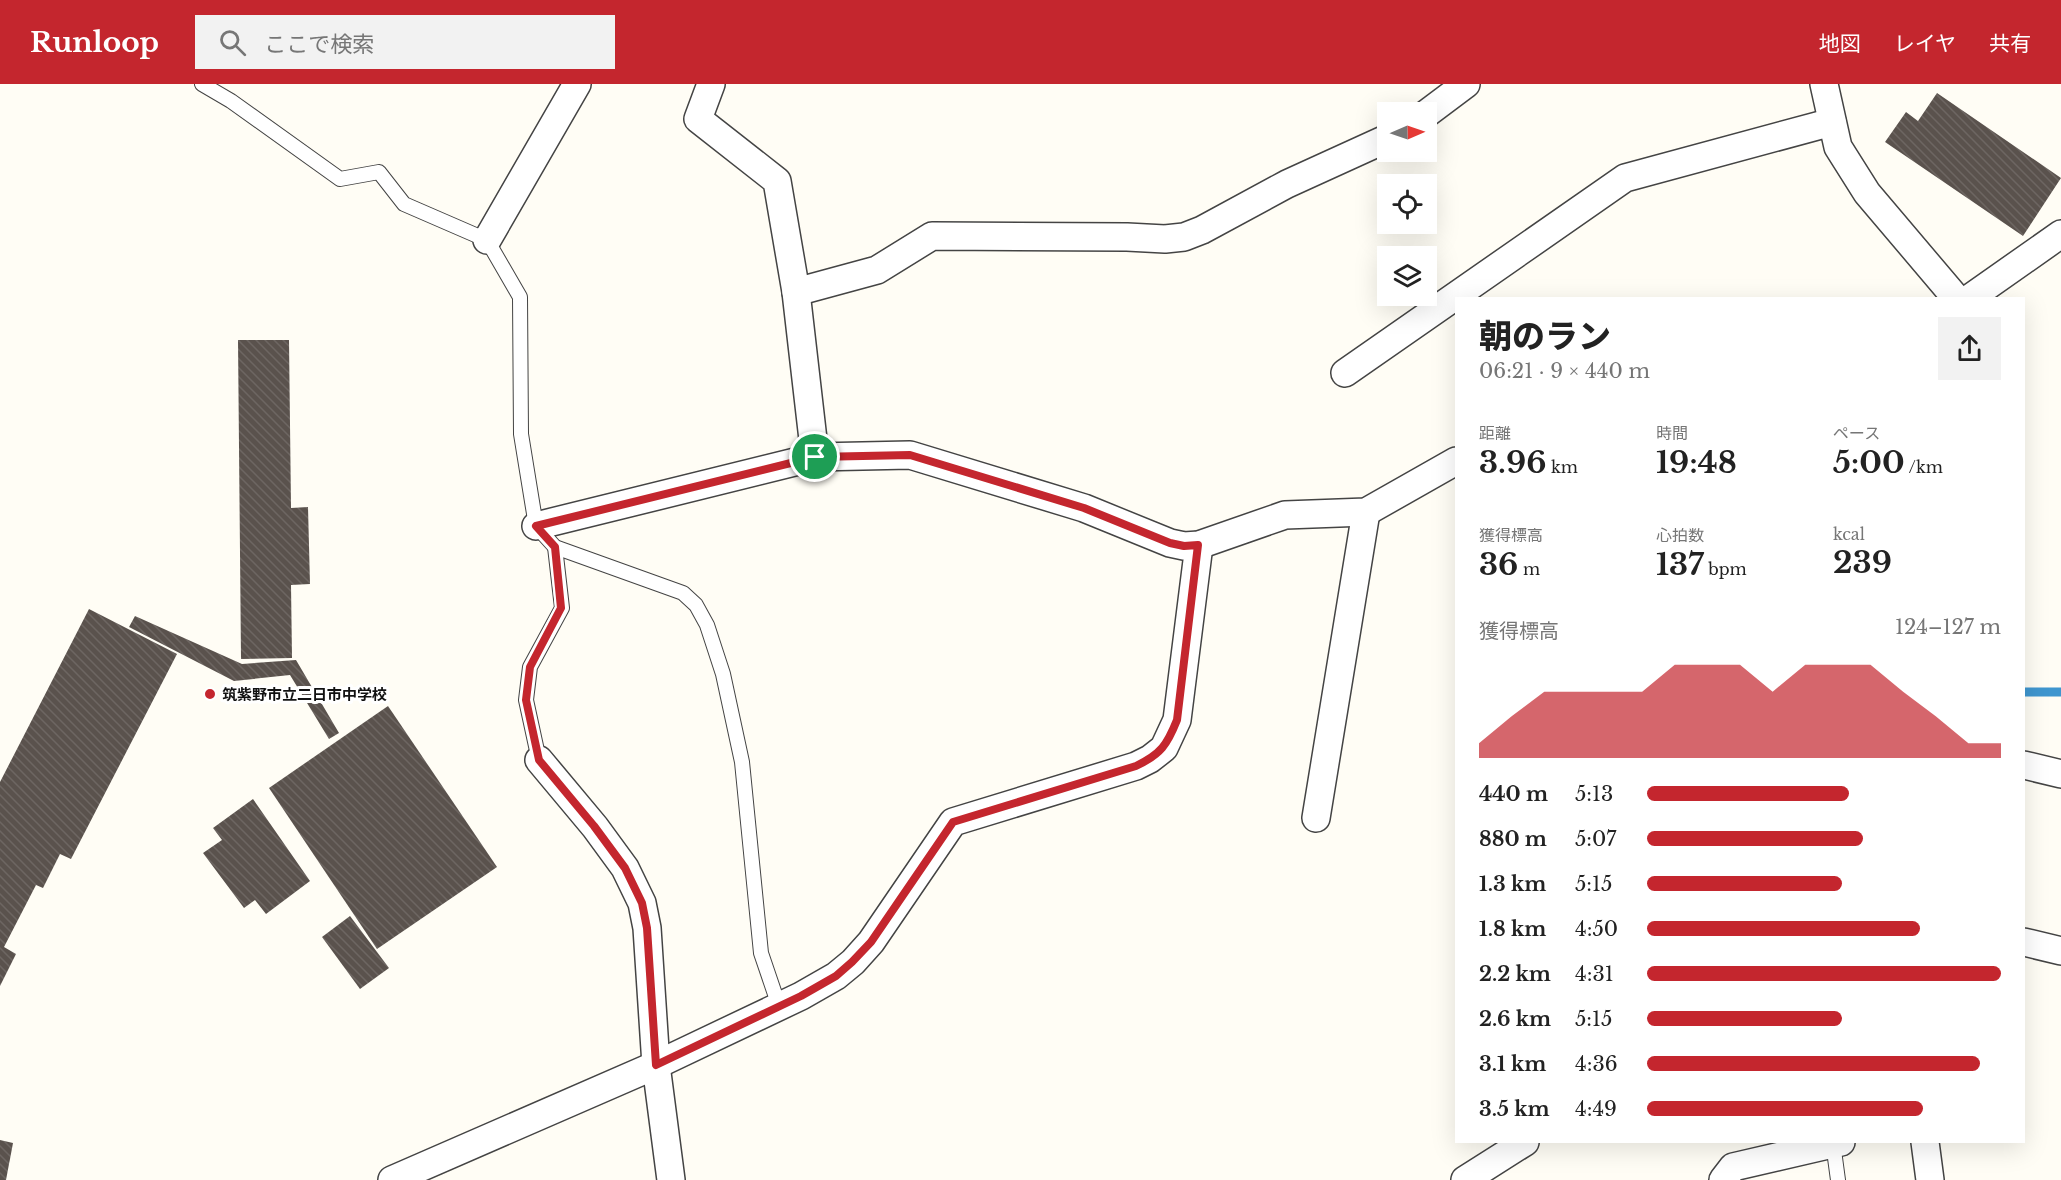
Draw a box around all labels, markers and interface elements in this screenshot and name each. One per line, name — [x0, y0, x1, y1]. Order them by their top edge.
search box — [195, 15, 615, 69]
text: Runloop — [30, 25, 159, 60]
icon: search — [216, 26, 249, 59]
text: ここで検索 — [264, 31, 374, 58]
text: 地図 — [1819, 31, 1861, 57]
text: レイヤ — [1894, 31, 1956, 57]
text: 共有 — [1989, 31, 2031, 57]
north arrow — [1377, 102, 1437, 162]
map controls — [1377, 102, 1437, 306]
button: locate — [1377, 174, 1437, 234]
button: layers — [1377, 246, 1437, 306]
text: 朝のラン — [1479, 316, 1611, 357]
button: share — [1938, 317, 2001, 380]
text: 06:21 · 9 × 440 m — [1479, 359, 1650, 383]
text: 距離 — [1479, 423, 1511, 443]
text: 時間 — [1656, 423, 1688, 443]
text: ペース — [1833, 423, 1880, 443]
pin — [789, 431, 840, 482]
icon: arrive — [798, 440, 831, 473]
text: 3.96 — [1479, 444, 1546, 481]
text: 19:48 — [1656, 444, 1737, 481]
text: 5:00 — [1833, 444, 1905, 481]
text: km — [1546, 457, 1578, 477]
text: /km — [1905, 457, 1943, 477]
text: kcal — [1833, 524, 1865, 544]
text: 獲得標高 — [1479, 525, 1543, 545]
text: 心拍数 — [1656, 525, 1704, 545]
text: 239 — [1833, 544, 1892, 581]
text: 36 — [1479, 546, 1518, 583]
text: 137 — [1656, 546, 1704, 583]
text: m — [1518, 559, 1540, 579]
text: bpm — [1704, 559, 1747, 579]
text: 124–127 m — [1895, 615, 2001, 639]
text: 獲得標高 — [1479, 619, 1559, 643]
place label: 筑紫野市立二日市中学校 — [222, 685, 387, 704]
marker: 筑紫野市立二日市中学校 — [203, 687, 217, 701]
text: 440 m — [1479, 782, 1548, 806]
text: 5:13 — [1575, 782, 1613, 806]
text: 880 m — [1479, 827, 1547, 851]
text: 5:07 — [1575, 827, 1616, 851]
text: 1.3 km — [1479, 872, 1546, 896]
text: 5:15 — [1575, 872, 1612, 896]
text: 1.8 km — [1479, 917, 1546, 941]
text: 4:50 — [1575, 917, 1618, 941]
text: 2.2 km — [1479, 962, 1551, 986]
text: 4:31 — [1575, 962, 1614, 986]
text: 2.6 km — [1479, 1007, 1551, 1031]
text: 5:15 — [1575, 1007, 1612, 1031]
text: 3.1 km — [1479, 1052, 1546, 1076]
text: 4:36 — [1575, 1052, 1618, 1076]
text: 3.5 km — [1479, 1097, 1550, 1121]
text: 4:49 — [1575, 1097, 1617, 1121]

